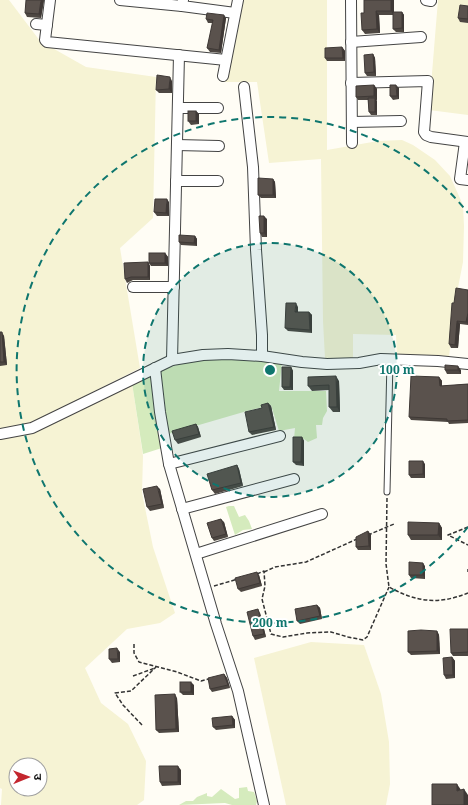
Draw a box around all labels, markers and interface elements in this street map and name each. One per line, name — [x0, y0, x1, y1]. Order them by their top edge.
text: 100 m — [379, 361, 415, 378]
centre of rings — [263, 363, 277, 377]
text: 200 m — [252, 614, 288, 631]
north arrow — [8, 757, 48, 797]
text: उ — [31, 773, 46, 781]

